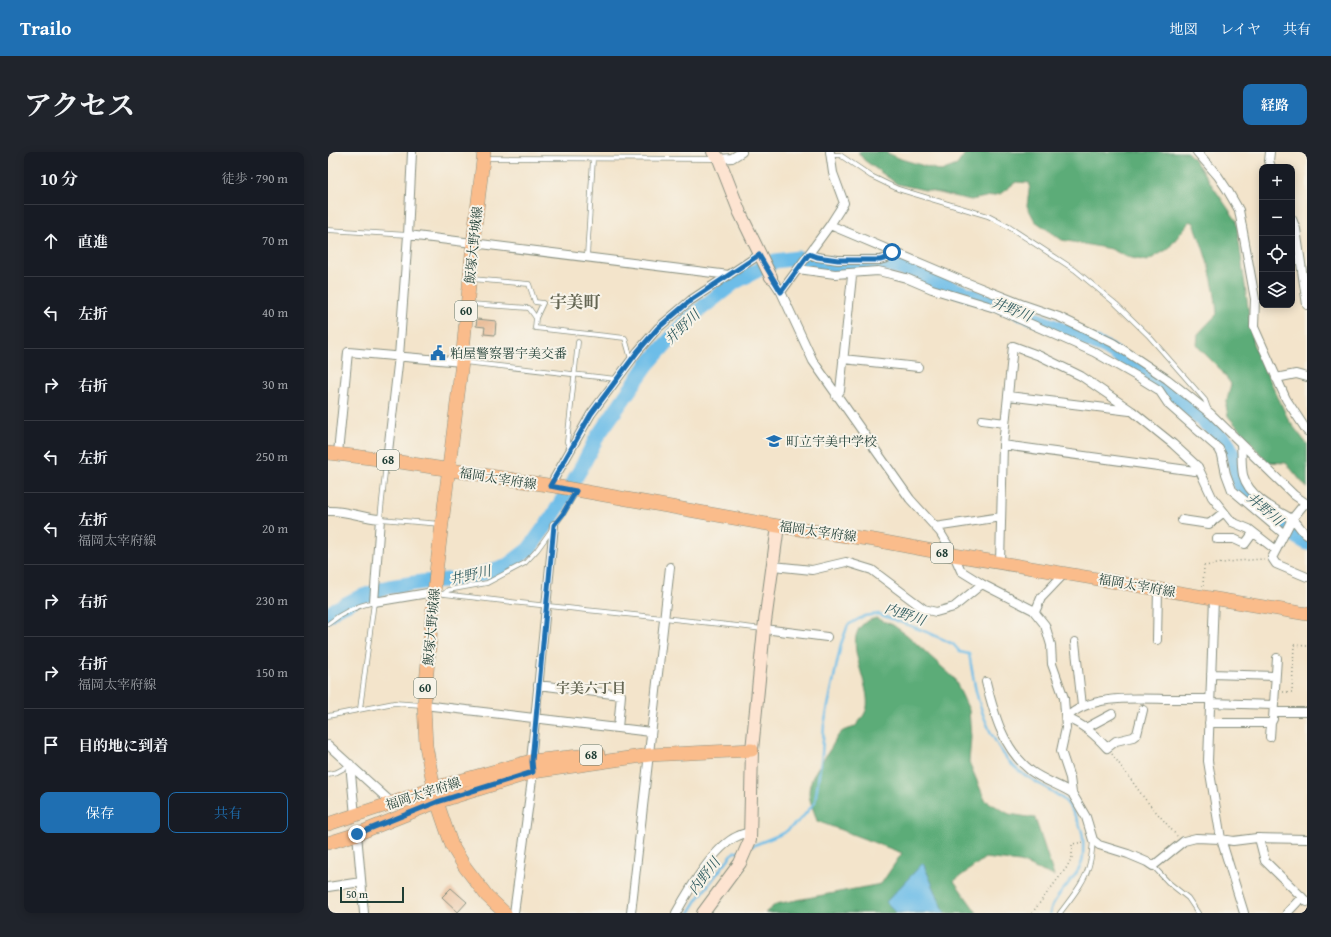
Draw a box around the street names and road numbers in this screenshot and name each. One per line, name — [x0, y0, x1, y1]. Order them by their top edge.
street label: 飯塚大野城線 — [460, 205, 487, 285]
road number: 60 — [455, 301, 477, 321]
road number: 68 — [377, 450, 399, 470]
street label: 福岡太宰府線 — [458, 463, 538, 494]
street label: 福岡太宰府線 — [778, 517, 858, 546]
road number: 68 — [931, 543, 953, 563]
street label: 福岡太宰府線 — [1097, 569, 1177, 602]
street label: 飯塚大野城線 — [419, 587, 444, 667]
road number: 60 — [414, 678, 436, 698]
road number: 68 — [580, 745, 602, 765]
street label: 福岡太宰府線 — [383, 772, 463, 815]

